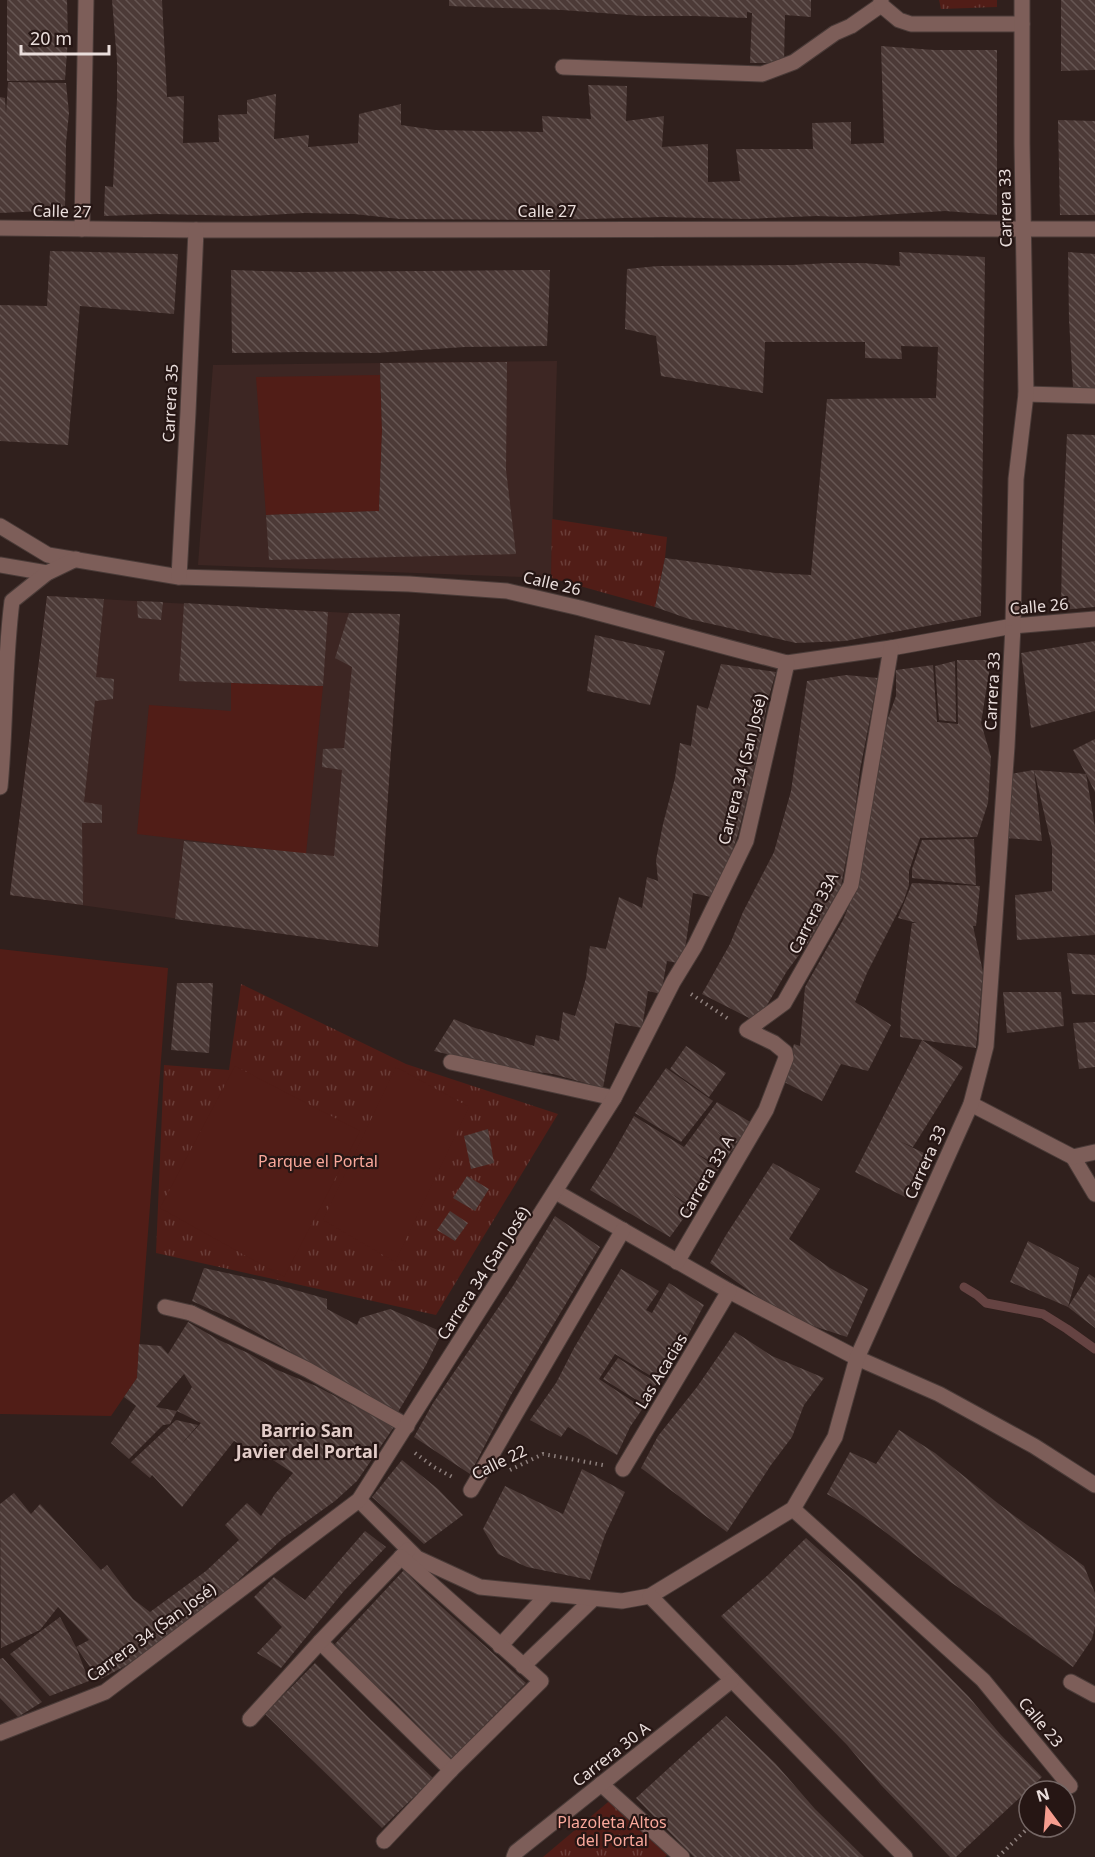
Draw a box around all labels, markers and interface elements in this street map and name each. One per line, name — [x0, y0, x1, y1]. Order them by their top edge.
scale bar — [21, 18, 110, 56]
text: 20 m — [30, 26, 72, 50]
street label: Carrera 33 — [993, 168, 1017, 248]
street label: Calle 27 — [32, 199, 92, 223]
street label: Calle 27 — [518, 200, 576, 222]
street label: Carrera 35 — [157, 363, 183, 443]
street label: Calle 26 — [521, 566, 583, 600]
street label: Calle 26 — [1009, 592, 1069, 620]
street label: Carrera 33 — [979, 651, 1005, 731]
street label: Carrera 34 (San José) — [713, 691, 771, 847]
street label: Carrera 33A — [783, 868, 843, 958]
street label: Carrera 33 — [899, 1122, 951, 1202]
street label: Carrera 33 A — [673, 1131, 739, 1223]
park label: Parque el Portal — [258, 1150, 378, 1172]
street label: Carrera 34 (San José) — [432, 1202, 535, 1344]
street label: Las Acacias — [630, 1329, 692, 1413]
district label: Barrio San Javier del Portal — [234, 1418, 378, 1463]
street label: Calle 22 — [468, 1439, 530, 1485]
street label: Carrera 34 (San José) — [82, 1577, 220, 1686]
street label: Calle 23 — [1014, 1692, 1068, 1752]
street label: Carrera 30 A — [568, 1716, 655, 1791]
north arrow — [1017, 1779, 1077, 1839]
text: N — [1034, 1782, 1052, 1807]
park label: Plazoleta Altos del Portal — [557, 1811, 667, 1851]

